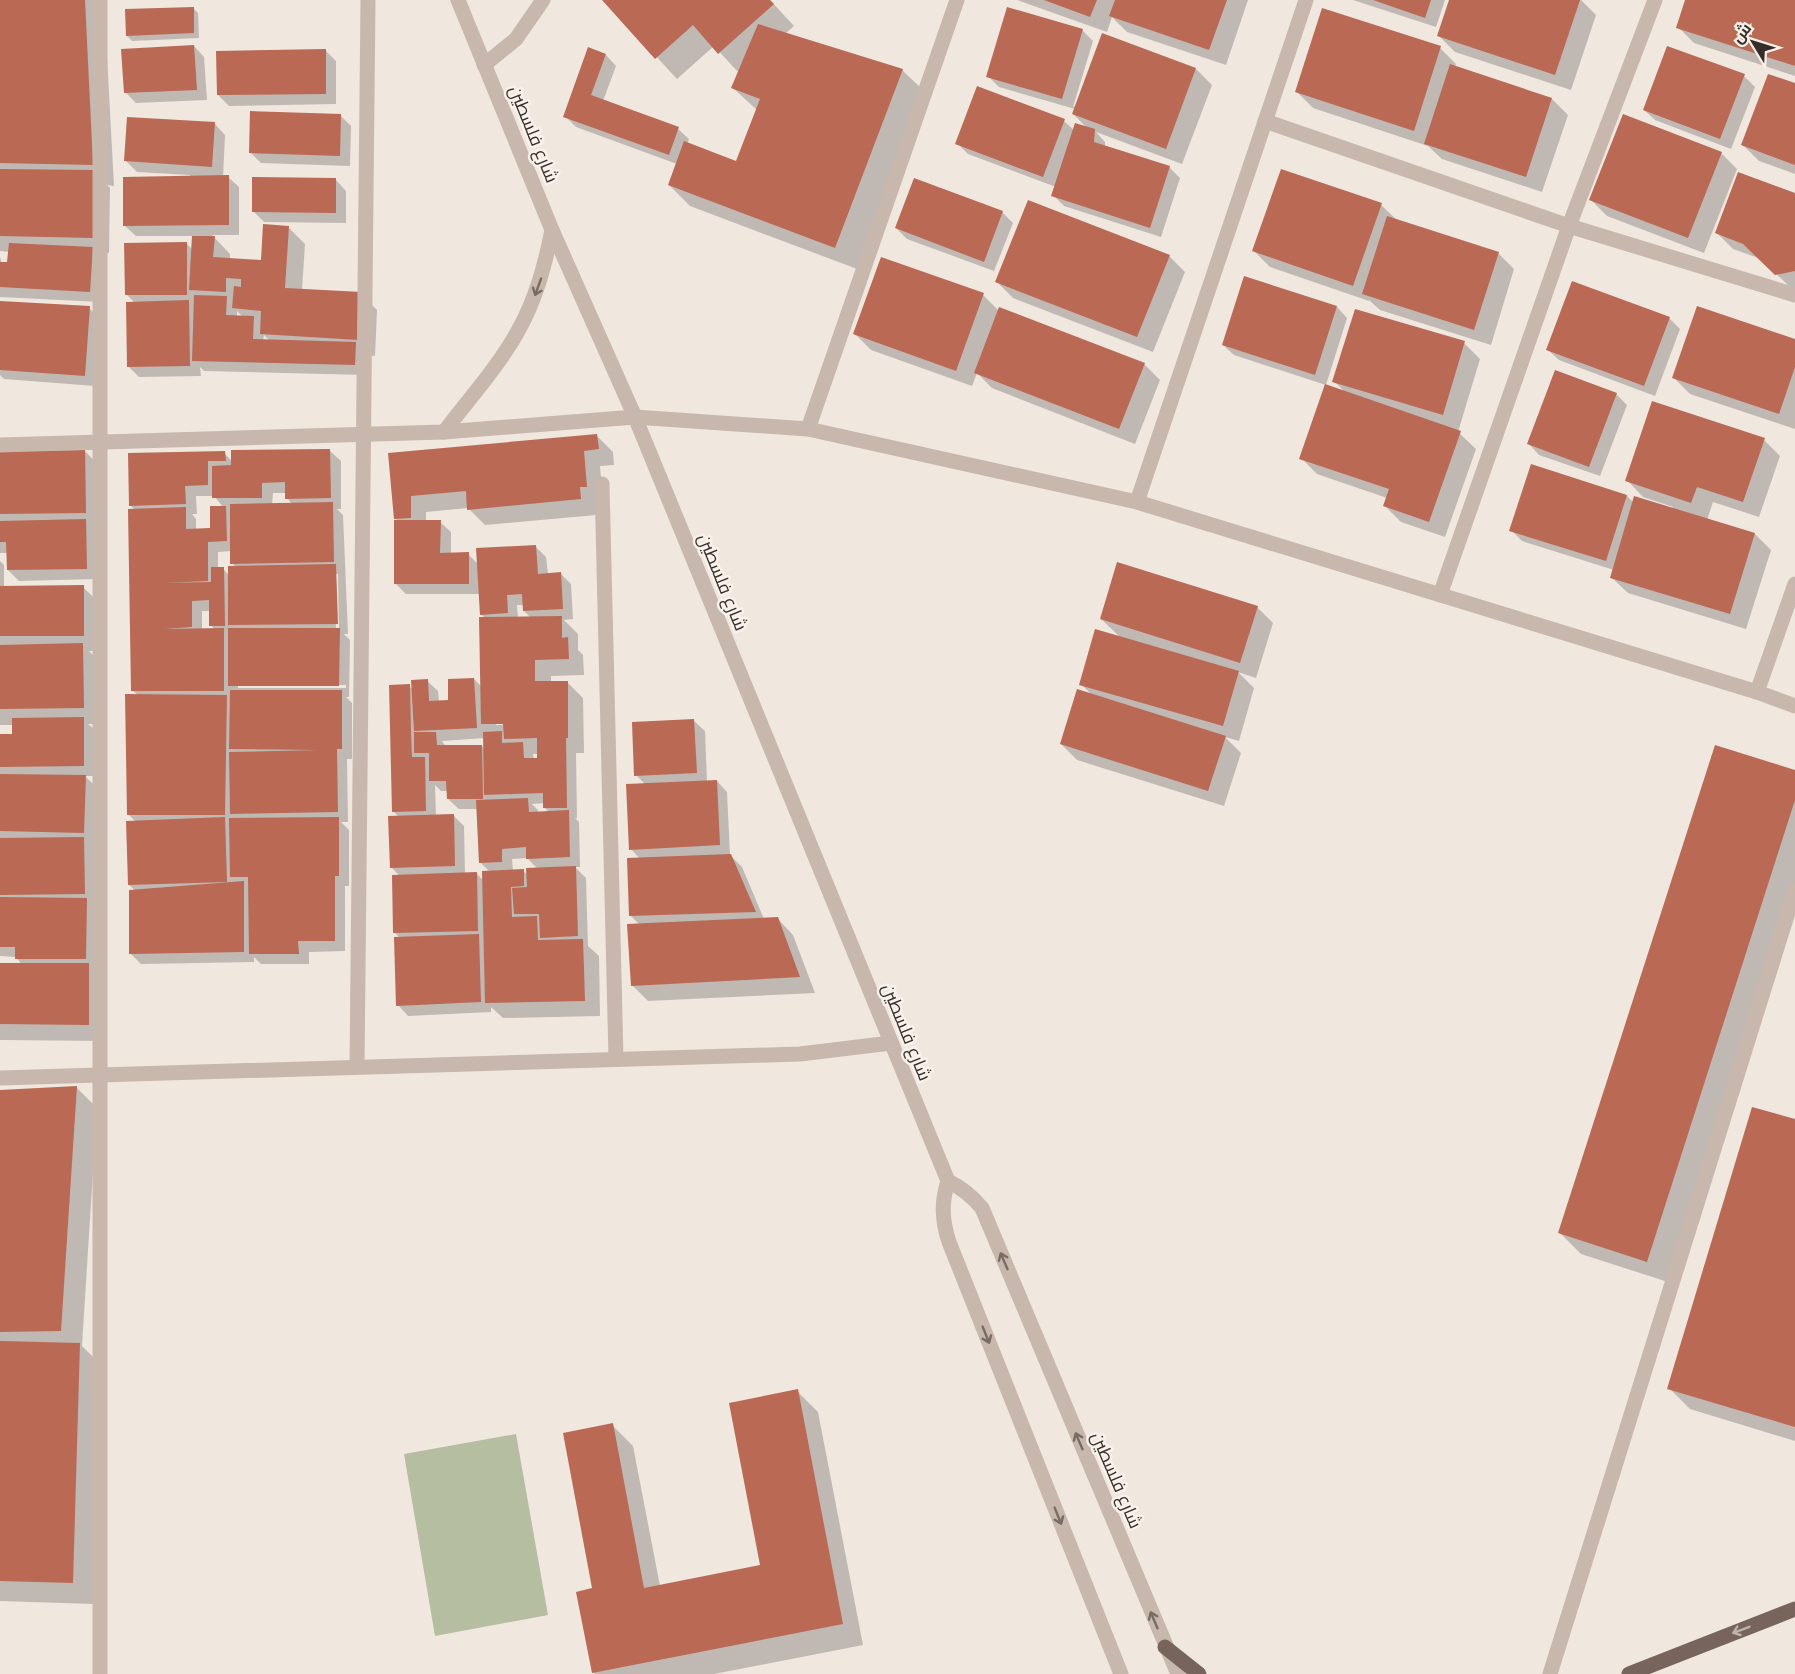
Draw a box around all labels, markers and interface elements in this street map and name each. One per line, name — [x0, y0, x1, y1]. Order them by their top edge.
north arrow — [1723, 12, 1783, 72]
text: ش — [1728, 19, 1755, 47]
street label: شارع فلسطين — [503, 82, 563, 186]
one-way arrow — [531, 277, 542, 295]
street label: شارع فلسطين — [692, 530, 752, 634]
street label: شارع فلسطين — [876, 980, 936, 1084]
one-way arrow — [998, 1252, 1009, 1270]
one-way arrow — [981, 1325, 992, 1344]
street label: شارع فلسطين — [1085, 1429, 1147, 1532]
one-way arrow — [1073, 1432, 1084, 1450]
one-way arrow — [1053, 1507, 1064, 1525]
one-way arrow — [1148, 1612, 1159, 1630]
one-way arrow — [1732, 1626, 1750, 1637]

